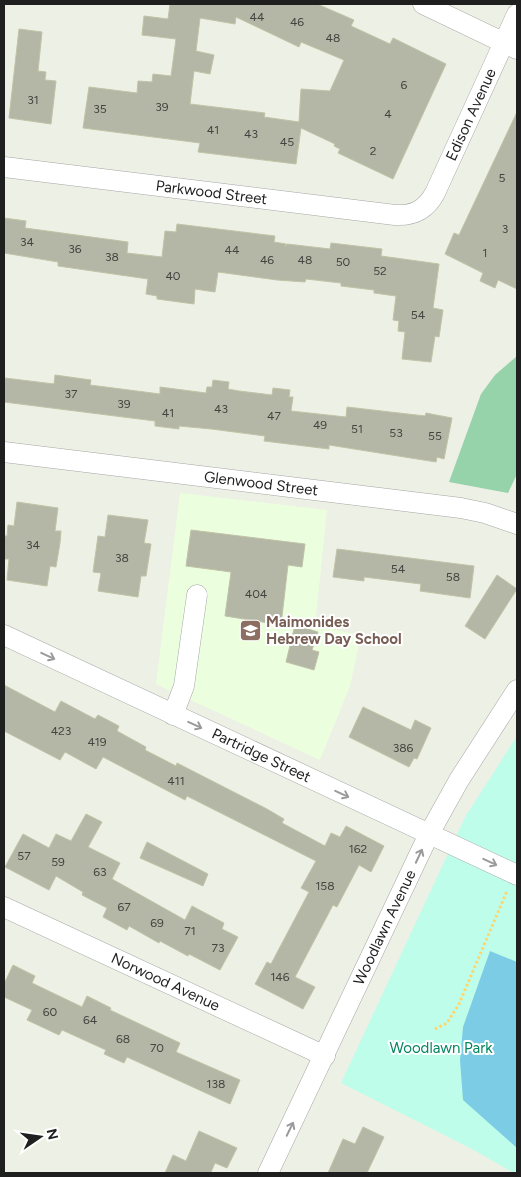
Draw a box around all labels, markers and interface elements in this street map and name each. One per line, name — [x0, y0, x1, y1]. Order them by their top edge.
house number: 44 — [250, 10, 265, 24]
house number: 46 — [290, 15, 304, 29]
house number: 48 — [326, 31, 340, 45]
street label: Edison Avenue — [442, 65, 500, 164]
house number: 6 — [401, 78, 408, 92]
house number: 31 — [27, 93, 39, 107]
house number: 39 — [155, 100, 169, 114]
house number: 35 — [93, 102, 107, 116]
house number: 4 — [384, 107, 392, 121]
house number: 41 — [207, 123, 219, 137]
house number: 43 — [244, 127, 258, 141]
house number: 45 — [280, 135, 294, 149]
house number: 2 — [370, 144, 376, 158]
house number: 5 — [499, 171, 506, 185]
street label: Parkwood Street — [155, 177, 269, 208]
house number: 3 — [502, 222, 508, 236]
house number: 34 — [20, 235, 35, 249]
house number: 36 — [68, 242, 82, 256]
house number: 44 — [225, 243, 240, 257]
house number: 1 — [483, 246, 487, 260]
house number: 38 — [105, 250, 119, 264]
house number: 46 — [260, 253, 274, 267]
house number: 48 — [298, 253, 312, 267]
house number: 50 — [336, 255, 351, 269]
house number: 52 — [373, 264, 387, 278]
house number: 40 — [165, 269, 181, 283]
house number: 54 — [411, 308, 426, 322]
house number: 37 — [65, 387, 78, 401]
house number: 39 — [117, 397, 131, 411]
house number: 43 — [214, 402, 228, 416]
house number: 41 — [162, 406, 174, 420]
house number: 47 — [267, 409, 281, 423]
house number: 49 — [313, 418, 327, 432]
house number: 51 — [351, 422, 363, 436]
house number: 53 — [389, 426, 403, 440]
house number: 55 — [428, 429, 442, 443]
street label: Glenwood Street — [203, 468, 319, 499]
house number: 34 — [26, 538, 41, 552]
house number: 38 — [115, 551, 129, 565]
house number: 54 — [391, 562, 406, 576]
house number: 58 — [446, 570, 460, 584]
house number: 404 — [245, 587, 268, 601]
place label: Maimonides Hebrew Day School — [266, 613, 402, 648]
school or university icon: Maimonides Hebrew Day School — [238, 619, 262, 643]
one-way arrow — [40, 652, 55, 661]
one-way arrow — [187, 721, 202, 730]
house number: 423 — [51, 724, 71, 738]
street label: Partridge Street — [209, 725, 314, 786]
house number: 419 — [87, 735, 107, 749]
house number: 386 — [393, 741, 414, 755]
house number: 411 — [167, 774, 185, 788]
one-way arrow — [334, 790, 349, 799]
house number: 162 — [349, 842, 367, 856]
house number: 57 — [17, 849, 31, 863]
one-way arrow — [415, 849, 424, 864]
house number: 59 — [51, 855, 65, 869]
one-way arrow — [482, 858, 497, 868]
house number: 63 — [93, 865, 107, 879]
street label: Woodlawn Avenue — [350, 867, 420, 988]
house number: 158 — [315, 879, 335, 893]
house number: 67 — [117, 900, 131, 914]
house number: 69 — [150, 916, 164, 930]
house number: 71 — [184, 924, 196, 938]
house number: 73 — [212, 941, 224, 955]
street label: Norwood Avenue — [108, 949, 223, 1015]
house number: 146 — [270, 970, 290, 984]
house number: 60 — [43, 1005, 58, 1019]
house number: 64 — [83, 1013, 98, 1027]
house number: 68 — [116, 1032, 130, 1046]
park label: Woodlawn Park — [389, 1039, 493, 1057]
house number: 70 — [150, 1041, 164, 1055]
house number: 138 — [207, 1077, 225, 1091]
north arrow — [15, 1112, 65, 1162]
one-way arrow — [285, 1122, 295, 1137]
text: N — [43, 1127, 62, 1141]

